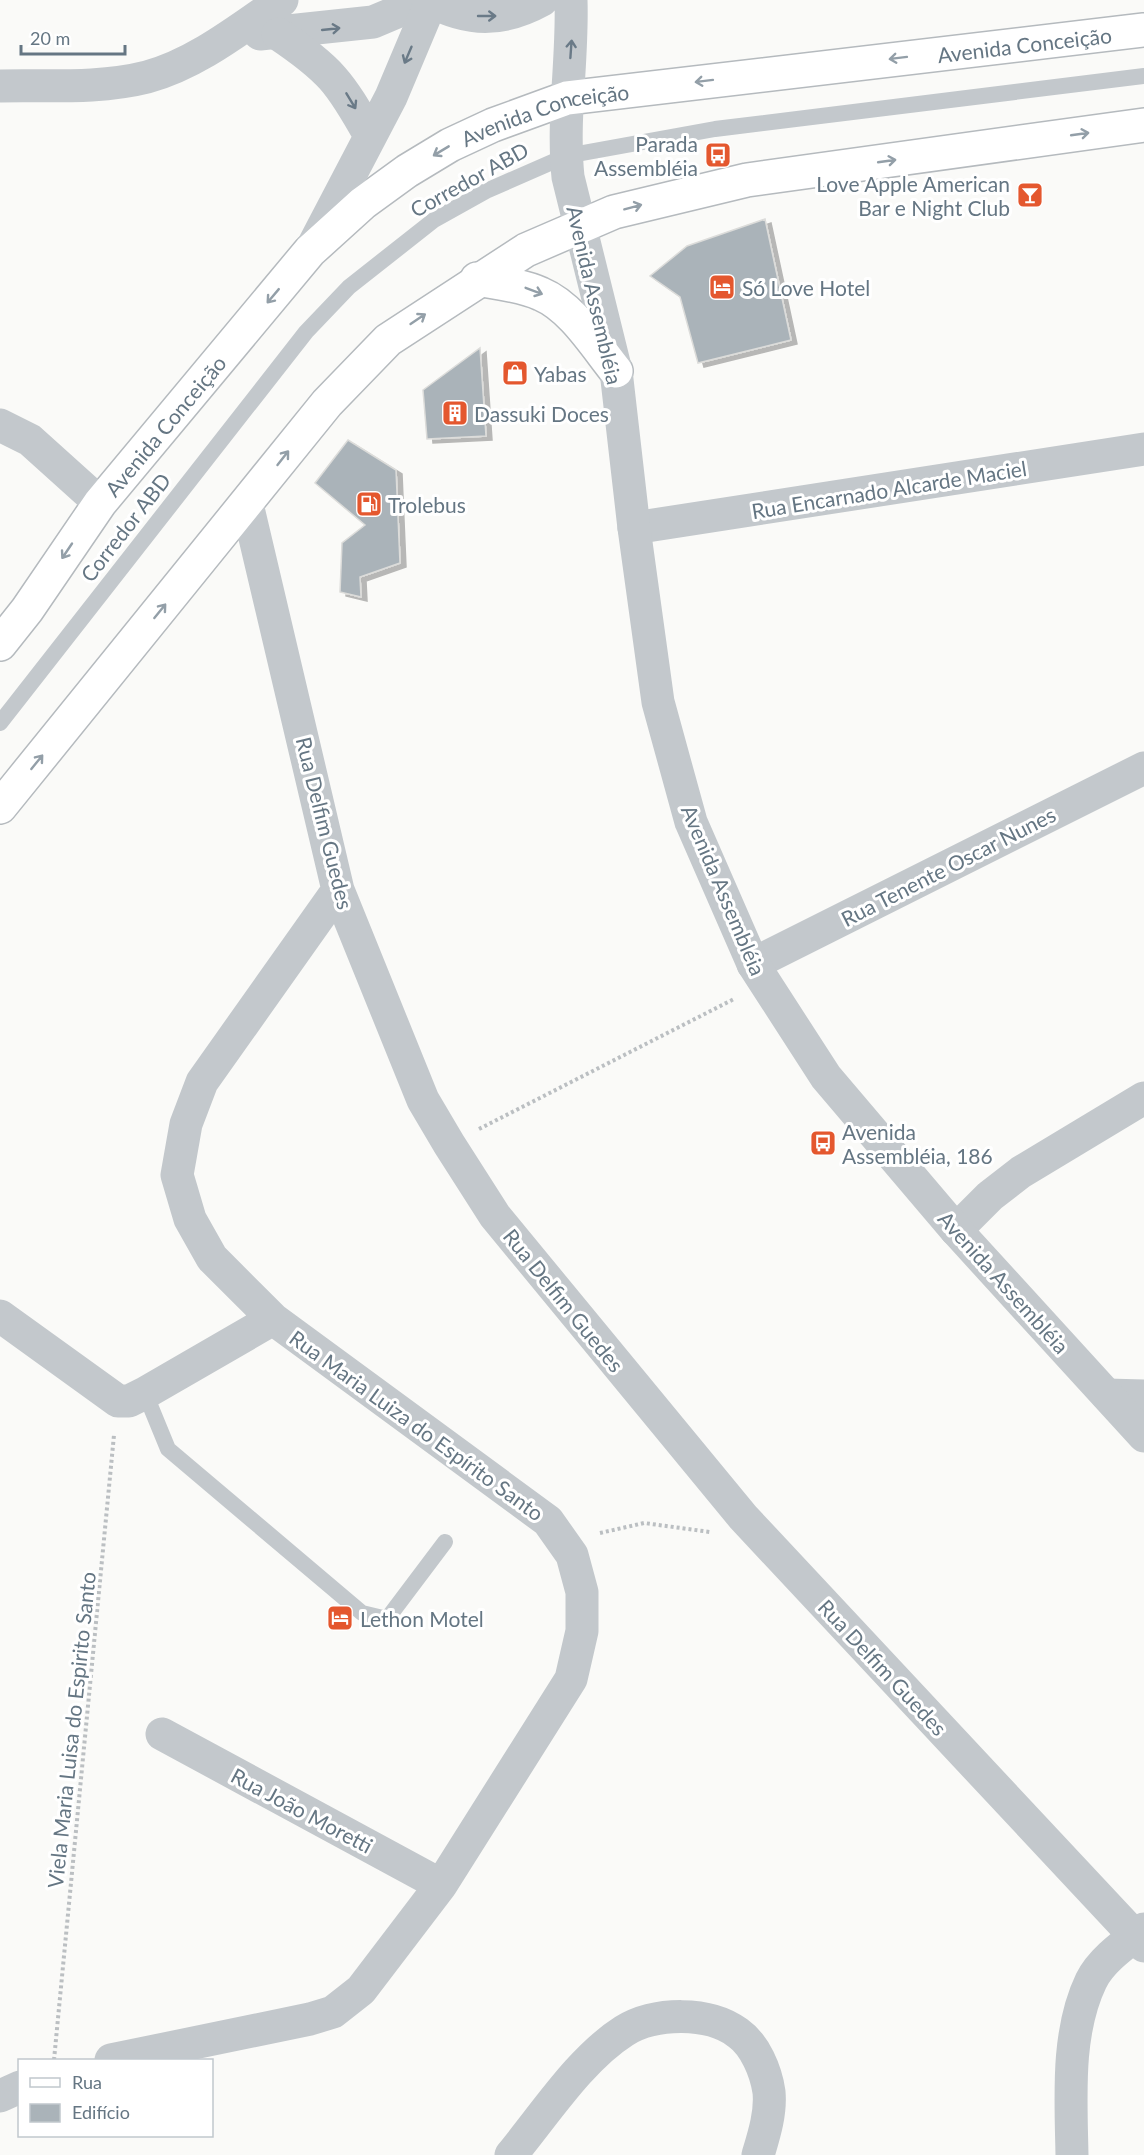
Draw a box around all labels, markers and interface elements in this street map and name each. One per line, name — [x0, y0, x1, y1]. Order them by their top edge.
one-way arrow — [477, 10, 496, 22]
scale bar — [21, 18, 124, 56]
street label: Avenida Conceição — [936, 21, 1113, 67]
one-way arrow — [321, 23, 341, 34]
text: 20 m — [30, 27, 70, 49]
one-way arrow — [565, 39, 576, 59]
one-way arrow — [402, 46, 413, 64]
one-way arrow — [889, 53, 909, 64]
one-way arrow — [695, 75, 715, 86]
street label: Avenida Conceição — [457, 78, 630, 151]
one-way arrow — [345, 93, 357, 110]
one-way arrow — [1070, 129, 1089, 140]
place label: Parada Assembléia — [594, 131, 698, 180]
street label: Corredor ABD — [406, 136, 532, 222]
bus stop icon: Parada Assembléia — [703, 140, 733, 170]
one-way arrow — [433, 145, 450, 157]
one-way arrow — [876, 155, 896, 166]
place label: Love Apple American Bar e Night Club — [816, 171, 1010, 220]
bar icon: Love Apple American Bar e Night Club — [1015, 180, 1045, 210]
one-way arrow — [623, 200, 642, 212]
street label: Avenida Assembléia — [562, 203, 628, 387]
hotel icon: Só Love Hotel — [707, 272, 737, 302]
place label: Só Love Hotel — [742, 275, 870, 300]
one-way arrow — [525, 287, 543, 298]
one-way arrow — [266, 288, 279, 304]
one-way arrow — [410, 313, 426, 325]
street label: Avenida Conceição — [99, 350, 230, 501]
shop icon: Yabas — [500, 358, 530, 388]
place label: Yabas — [534, 361, 587, 386]
building icon: Dassuki Doces — [440, 398, 470, 428]
place label: Dassuki Doces — [474, 401, 609, 426]
one-way arrow — [277, 451, 290, 467]
street label: Rua Encarnado Alcarde Maciel — [750, 455, 1028, 523]
street label: Corredor ABD — [75, 468, 175, 586]
fuel station icon: Trolebus — [354, 489, 384, 519]
place label: Trolebus — [388, 492, 466, 517]
one-way arrow — [61, 542, 73, 559]
one-way arrow — [154, 603, 167, 619]
street label: Rua Delfim Guedes — [291, 734, 359, 912]
one-way arrow — [30, 755, 44, 770]
street label: Avenida Assembléia — [677, 801, 771, 979]
street label: Rua Tenente Oscar Nunes — [837, 801, 1059, 931]
place label: Avenida Assembléia, 186 — [842, 1119, 993, 1168]
bus stop icon: Avenida Assembléia, 186 — [808, 1128, 838, 1158]
street label: Avenida Assembléia — [934, 1206, 1074, 1358]
street label: Rua Delfim Guedes — [499, 1223, 629, 1377]
street label: Rua Maria Luiza do Espírito Santo — [285, 1324, 549, 1526]
street label: Viela Maria Luisa do Espirito Santo — [42, 1570, 100, 1889]
street label: Rua Delfim Guedes — [814, 1594, 952, 1740]
hotel icon: Lethon Motel — [325, 1603, 355, 1633]
place label: Lethon Motel — [360, 1606, 484, 1631]
street label: Rua João Moretti — [227, 1762, 377, 1858]
legend — [18, 2059, 213, 2137]
text: Rua — [72, 2071, 102, 2093]
text: Edifício — [72, 2101, 130, 2123]

